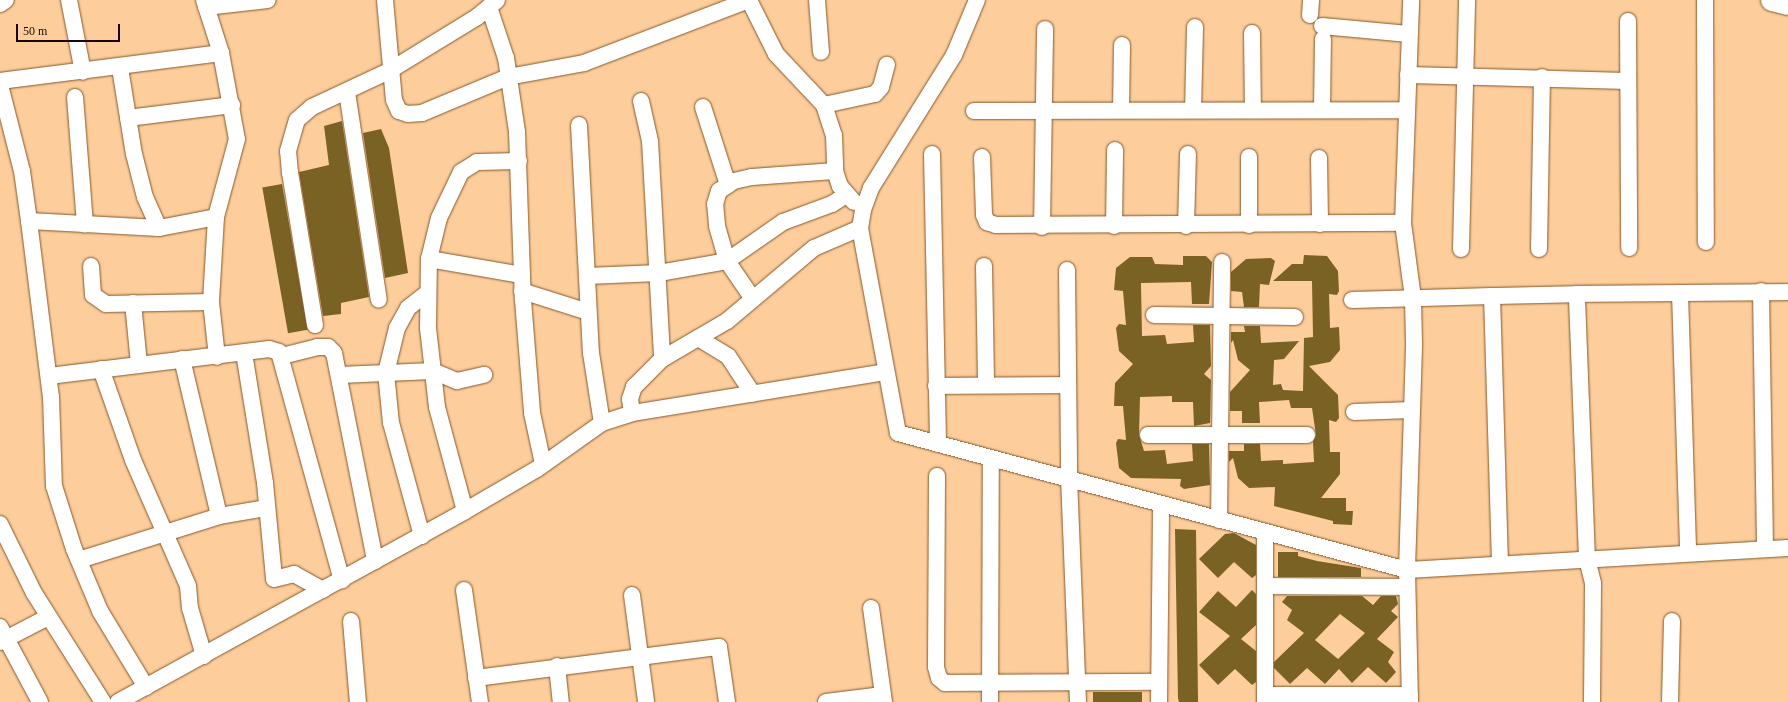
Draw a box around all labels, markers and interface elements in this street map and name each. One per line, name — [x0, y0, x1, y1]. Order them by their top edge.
scale bar — [18, 16, 122, 42]
text: 50 m — [23, 24, 47, 38]

